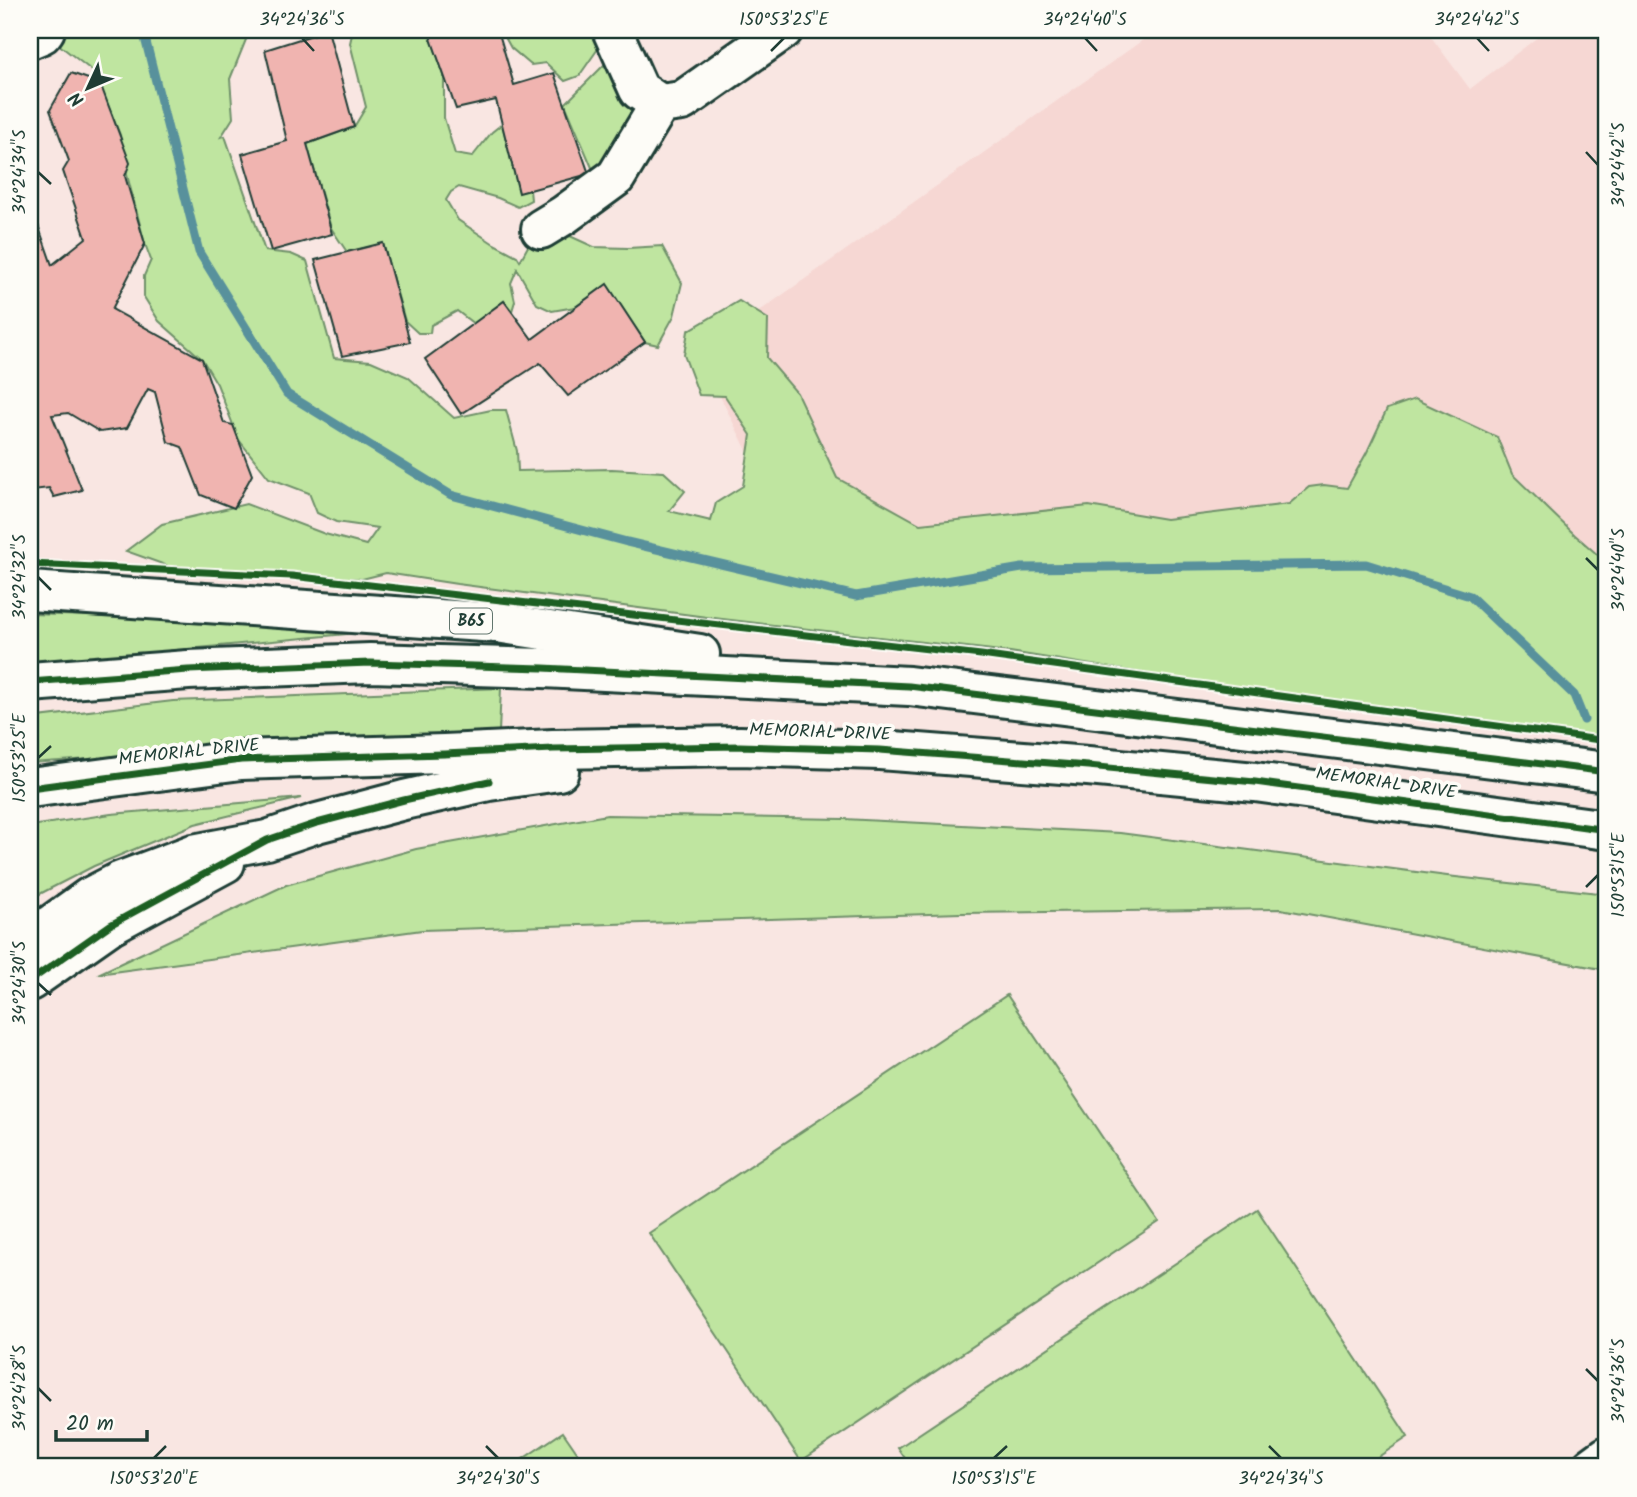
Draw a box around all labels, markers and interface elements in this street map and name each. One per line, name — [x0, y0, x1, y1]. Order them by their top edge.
text: 34°24'36"S — [259, 6, 345, 35]
text: 150°53'25"E — [739, 6, 829, 35]
text: 34°24'40"S — [1043, 6, 1127, 35]
text: 34°24'42"S — [1434, 6, 1520, 35]
north arrow — [52, 52, 122, 122]
text: N — [62, 84, 92, 113]
text: 34°24'42"S — [1605, 122, 1634, 208]
text: 34°24'34"S — [6, 129, 35, 215]
text: 34°24'40"S — [1605, 528, 1634, 612]
text: 34°24'32"S — [6, 534, 35, 620]
road number: B65 — [450, 608, 492, 634]
text: 150°53'25"E — [6, 713, 35, 803]
street label: MEMORIAL DRIVE — [749, 716, 892, 750]
street label: MEMORIAL DRIVE — [117, 731, 262, 775]
street label: MEMORIAL DRIVE — [1314, 760, 1459, 808]
text: 150°53'15"E — [1605, 832, 1634, 917]
text: 34°24'30"S — [6, 941, 35, 1025]
text: 34°24'36"S — [1605, 1338, 1634, 1424]
text: 34°24'28"S — [6, 1345, 35, 1431]
scale bar — [56, 1399, 147, 1443]
text: 20 m — [66, 1408, 114, 1441]
text: 150°53'20"E — [110, 1465, 199, 1494]
text: 34°24'30"S — [456, 1465, 540, 1494]
text: 150°53'15"E — [952, 1465, 1037, 1494]
text: 34°24'34"S — [1239, 1465, 1324, 1494]

